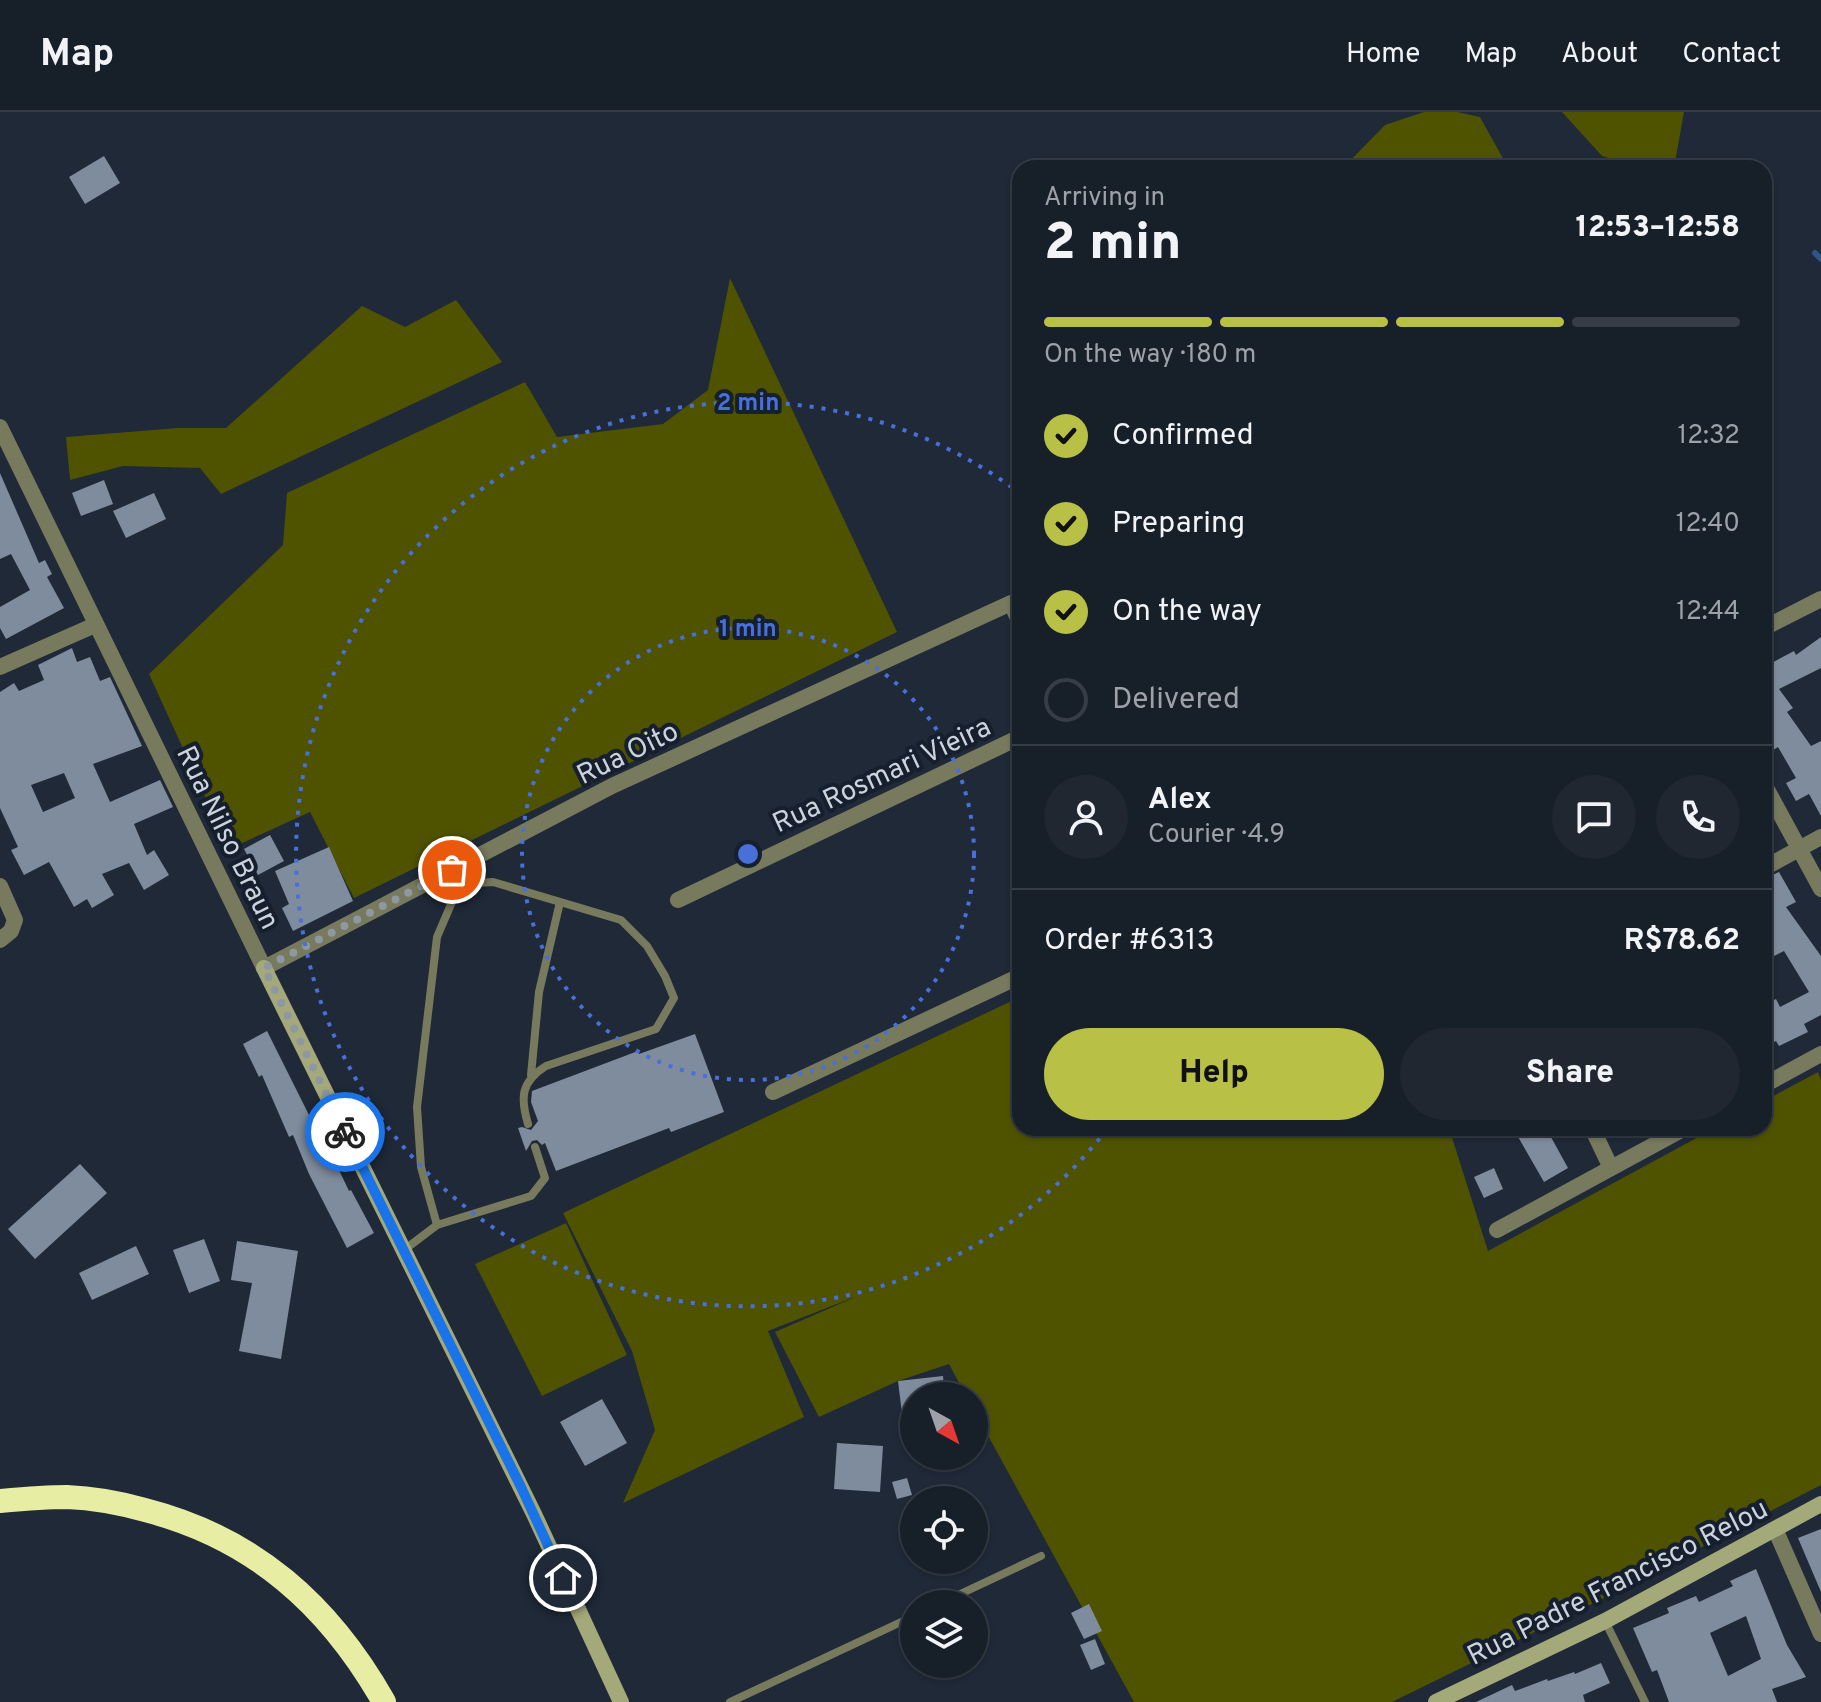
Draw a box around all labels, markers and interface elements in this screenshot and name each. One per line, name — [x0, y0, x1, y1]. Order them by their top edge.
text: Map — [40, 31, 114, 80]
text: Home — [1346, 37, 1420, 73]
text: Map — [1464, 37, 1517, 73]
text: About — [1561, 37, 1638, 73]
text: Contact — [1682, 37, 1781, 73]
text: Arriving in — [1044, 182, 1165, 215]
text: 12:53–12:58 — [1576, 210, 1740, 247]
text: 2 min — [1044, 212, 1182, 278]
text: On the way · 180 m — [1044, 339, 1256, 372]
text: 2 min — [717, 389, 779, 419]
icon: check — [1044, 414, 1088, 458]
text: Confirmed — [1112, 418, 1254, 455]
text: 12:32 — [1677, 420, 1740, 453]
icon: check — [1044, 502, 1088, 546]
text: Preparing — [1112, 506, 1245, 543]
text: 12:40 — [1676, 508, 1740, 541]
icon: check — [1044, 590, 1088, 634]
text: On the way — [1112, 594, 1262, 631]
text: 12:44 — [1676, 596, 1740, 629]
text: 1 min — [719, 615, 777, 645]
text: Delivered — [1112, 682, 1240, 719]
street label: Rua Rosmari Vieira — [767, 710, 997, 843]
street label: Rua Oito — [571, 715, 685, 795]
street label: Rua Nilso Braun — [166, 741, 286, 936]
button: person — [1044, 775, 1128, 859]
button: chat — [1552, 775, 1636, 859]
button: phone — [1656, 775, 1740, 859]
text: Alex — [1148, 782, 1212, 819]
text: Courier · 4.9 — [1148, 819, 1285, 852]
pin — [418, 836, 486, 904]
centre of rings — [734, 840, 762, 868]
icon: bag — [430, 848, 474, 892]
text: Order #6313 — [1044, 923, 1215, 960]
text: R$78.62 — [1624, 923, 1740, 960]
button: Help — [1044, 1028, 1384, 1120]
button: Share — [1400, 1028, 1740, 1120]
courier — [305, 1092, 385, 1172]
icon: bike — [323, 1110, 367, 1154]
north arrow — [900, 1382, 988, 1470]
map controls — [900, 1382, 988, 1678]
button: locate — [900, 1486, 988, 1574]
street label: Rua Padre Francisco Relou — [1462, 1492, 1775, 1675]
pin — [529, 1544, 597, 1612]
icon: home — [541, 1556, 585, 1600]
button: layers — [900, 1590, 988, 1678]

